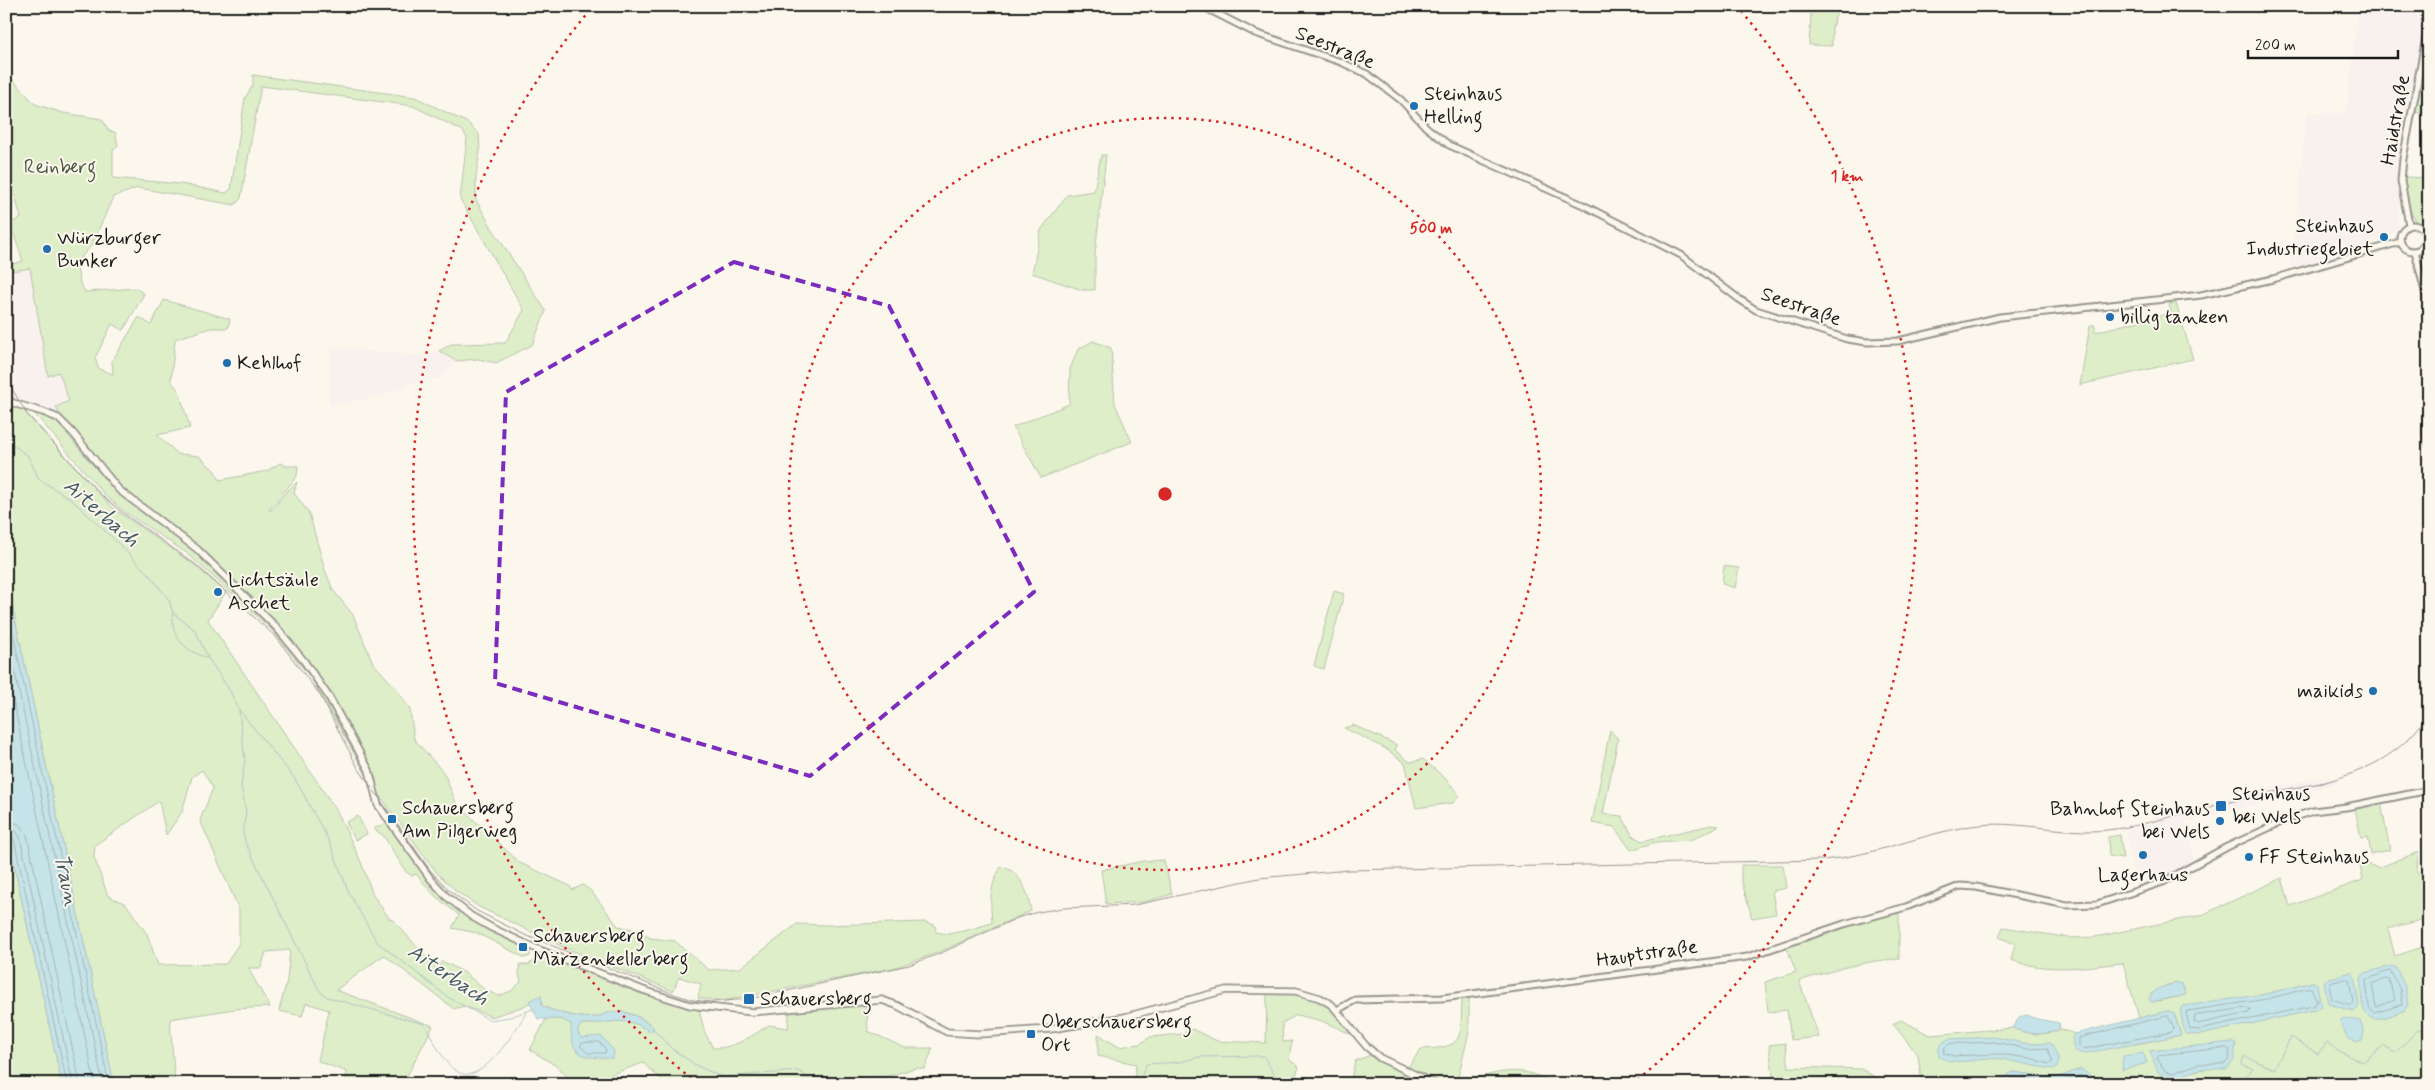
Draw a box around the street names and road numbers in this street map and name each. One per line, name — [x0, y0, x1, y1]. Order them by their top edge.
street label: Seestraße — [1291, 20, 1379, 76]
street label: Haidstraße — [2375, 72, 2417, 167]
street label: Seestraße — [1757, 281, 1845, 333]
street label: Hauptstraße — [1595, 934, 1699, 974]

